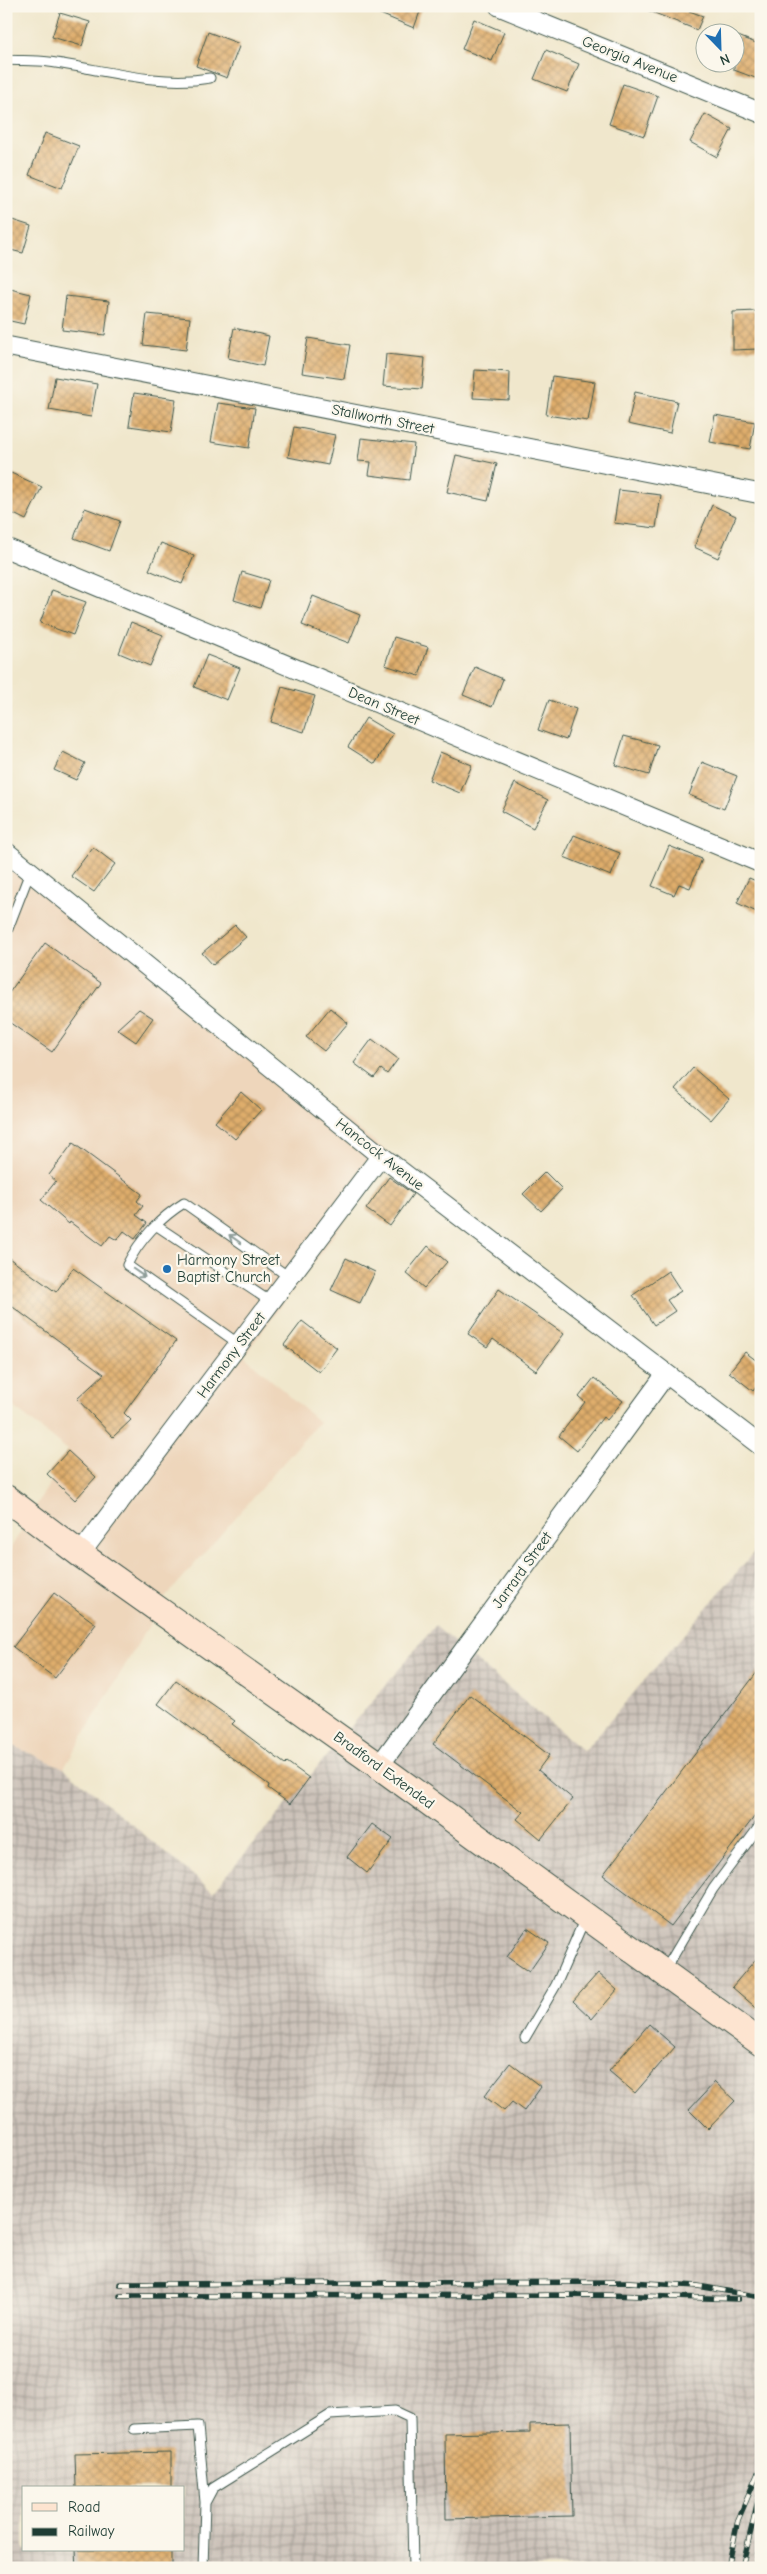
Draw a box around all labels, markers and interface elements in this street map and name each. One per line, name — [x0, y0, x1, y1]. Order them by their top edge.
north arrow — [694, 22, 744, 72]
street label: Georgia Avenue — [580, 32, 681, 87]
text: N — [717, 50, 732, 69]
street label: Stallworth Street — [330, 400, 436, 438]
street label: Dean Street — [346, 683, 423, 729]
street label: Hancock Avenue — [332, 1114, 428, 1194]
one-way arrow — [228, 1234, 242, 1244]
place label: Harmony Street Baptist Church — [177, 1251, 280, 1286]
marker: Harmony Street Baptist Church — [161, 1263, 173, 1275]
one-way arrow — [132, 1268, 146, 1278]
street label: Harmony Street — [193, 1308, 269, 1401]
street label: Jarrard Street — [488, 1528, 556, 1612]
street label: Bradford Extended — [330, 1727, 438, 1813]
legend — [22, 2486, 185, 2552]
text: Road — [68, 2498, 100, 2516]
text: Railway — [68, 2522, 115, 2540]

